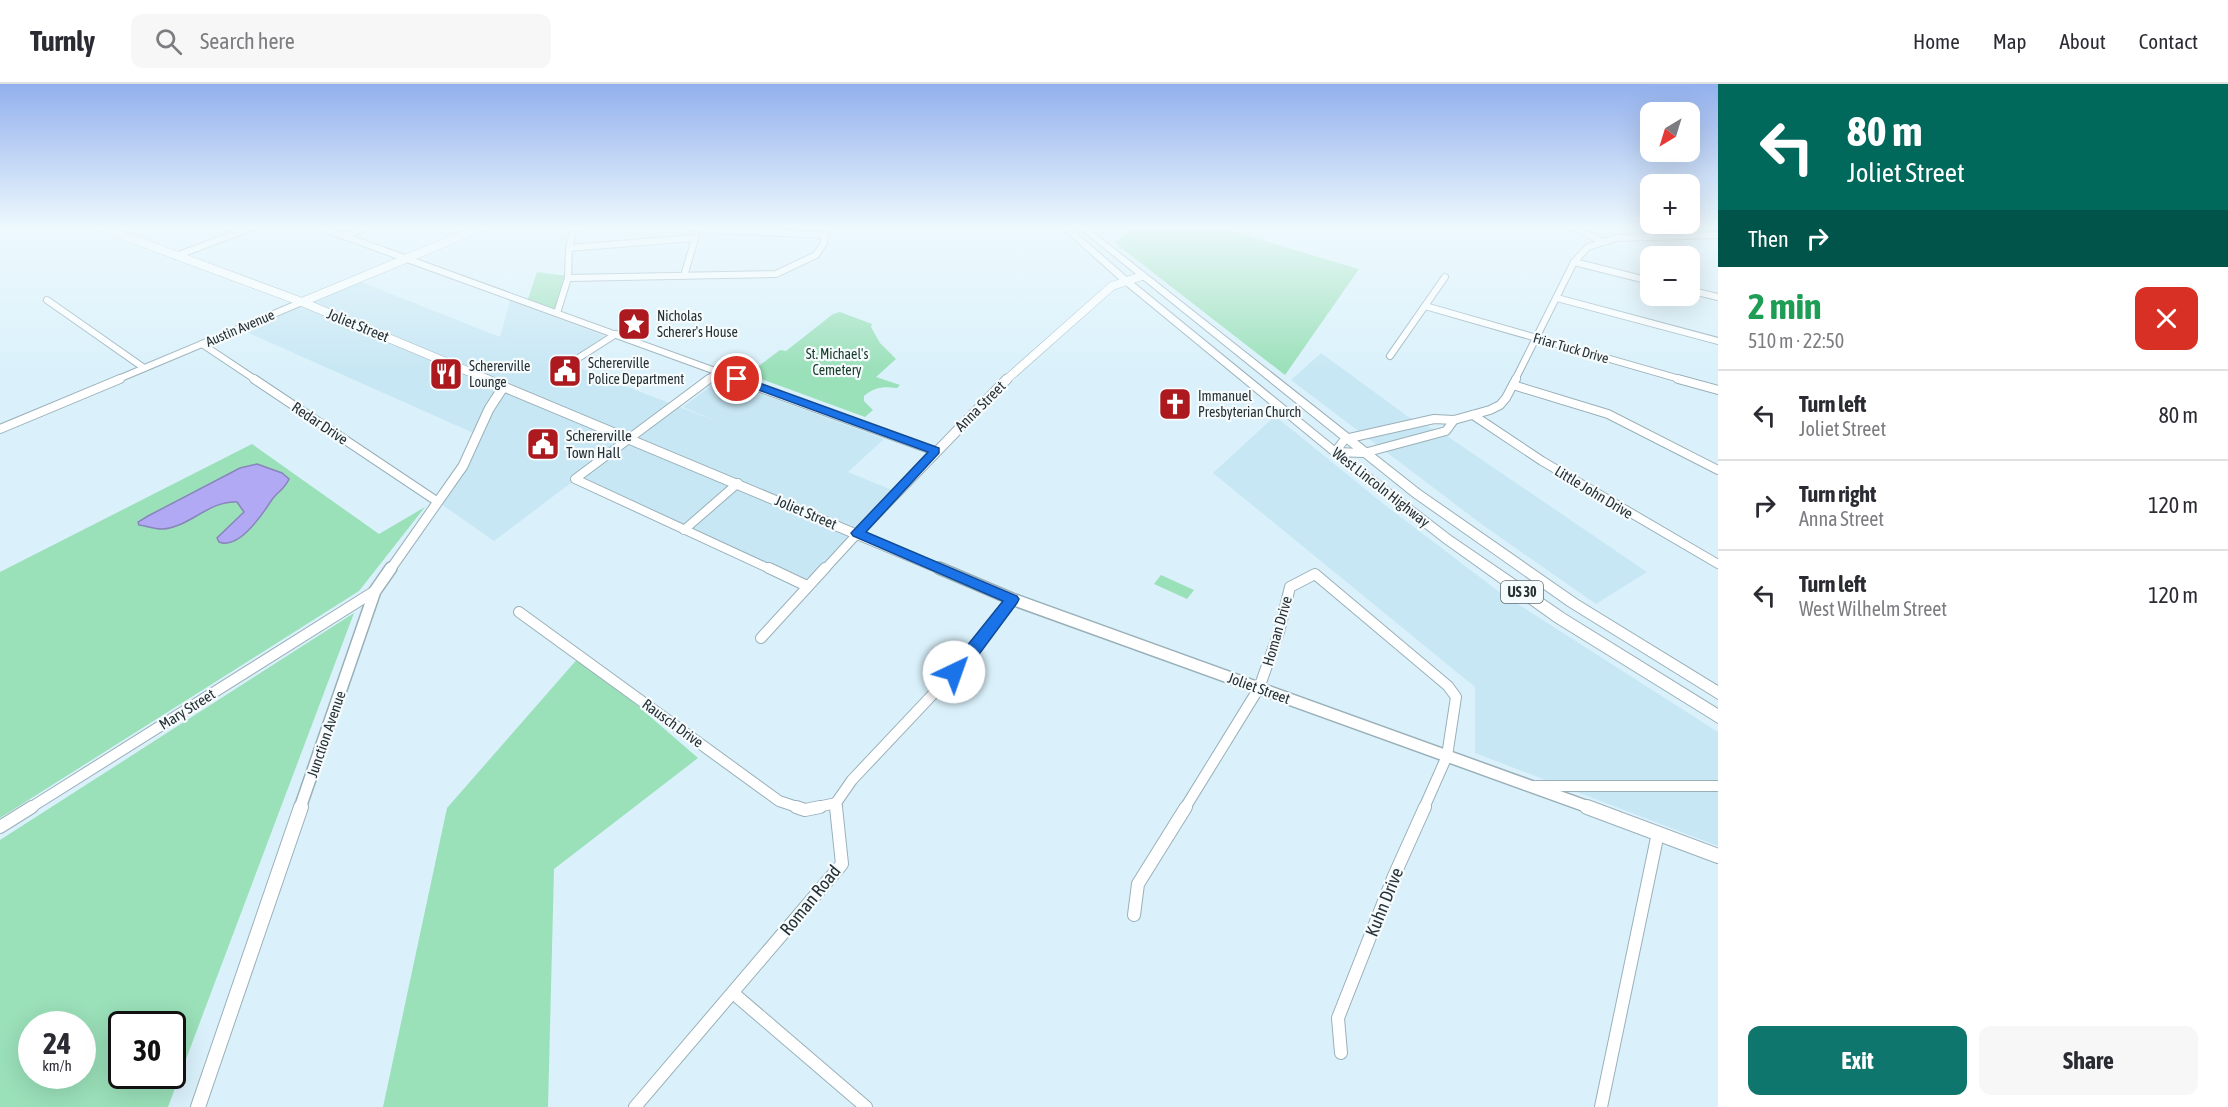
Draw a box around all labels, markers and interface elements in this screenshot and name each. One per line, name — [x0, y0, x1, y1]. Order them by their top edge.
search box — [131, 14, 551, 68]
text: Turnly — [30, 25, 95, 57]
icon: search — [152, 25, 185, 58]
text: Search here — [200, 28, 295, 54]
text: Home — [1913, 29, 1960, 53]
text: Map — [1993, 29, 2027, 53]
text: About — [2060, 29, 2106, 53]
text: Contact — [2139, 29, 2198, 53]
north arrow — [1640, 102, 1700, 162]
map controls — [1640, 102, 1700, 306]
text: 80 m — [1847, 107, 1922, 155]
icon: left — [1748, 108, 1826, 186]
text: Joliet Street — [1847, 157, 1965, 188]
button: + — [1640, 174, 1700, 234]
icon: right — [1801, 222, 1834, 255]
text: Then — [1748, 226, 1789, 252]
button: − — [1640, 246, 1700, 306]
text: 2 min — [1748, 285, 1822, 327]
button: close — [2135, 287, 2198, 350]
street label: Joliet Street — [325, 305, 391, 345]
street label: Austin Avenue — [203, 306, 277, 350]
place icon: Nicholas Scherer's House — [616, 306, 652, 342]
place label: Nicholas Scherer's House — [657, 308, 738, 340]
text: 510 m · 22:50 — [1748, 329, 1844, 352]
street label: Friar Tuck Drive — [1531, 330, 1611, 366]
park label: St. Michael's Cemetery — [806, 346, 868, 378]
public building icon: Schererville Police Department — [547, 353, 583, 389]
pin — [711, 353, 762, 404]
place label: Schererville Police Department — [588, 355, 684, 387]
restaurant icon: Schererville Lounge — [428, 356, 464, 392]
place label: Schererville Lounge — [469, 358, 530, 390]
icon: arrive — [720, 362, 753, 395]
street label: Anna Street — [951, 377, 1009, 435]
church icon: Immanuel Presbyterian Church — [1157, 386, 1193, 422]
place label: Immanuel Presbyterian Church — [1198, 388, 1301, 420]
text: Turn left — [1799, 391, 1866, 417]
street label: Redar Drive — [289, 398, 351, 448]
icon: left — [1748, 399, 1781, 432]
text: 80 m — [2158, 402, 2198, 428]
text: Joliet Street — [1799, 417, 1886, 440]
public building icon: Schererville Town Hall — [525, 426, 561, 462]
place label: Schererville Town Hall — [566, 427, 632, 461]
street label: West Lincoln Highway — [1329, 444, 1433, 530]
street label: Little John Drive — [1552, 462, 1636, 522]
text: Turn right — [1799, 481, 1876, 507]
icon: right — [1748, 489, 1781, 522]
street label: Joliet Street — [773, 491, 839, 533]
text: 120 m — [2148, 492, 2198, 518]
text: Anna Street — [1799, 507, 1884, 530]
text: Turn left — [1799, 571, 1866, 597]
icon: left — [1748, 579, 1781, 612]
road number: US 30 — [1501, 581, 1543, 603]
text: 120 m — [2148, 582, 2198, 608]
street label: Homan Drive — [1259, 594, 1295, 668]
text: West Wilhelm Street — [1799, 597, 1947, 620]
position arrow — [922, 640, 986, 704]
street label: Joliet Street — [1225, 669, 1293, 707]
street label: Mary Street — [156, 685, 218, 733]
street label: Junction Avenue — [303, 688, 349, 780]
street label: Rausch Drive — [639, 695, 707, 751]
street label: Roman Road — [775, 861, 845, 939]
street label: Kuhn Drive — [1361, 865, 1407, 939]
speed limit sign: 30 — [108, 1011, 186, 1089]
text: 24 — [43, 1026, 71, 1060]
button: Exit — [1748, 1026, 1967, 1095]
button: Share — [1979, 1026, 2198, 1095]
text: km/h — [42, 1057, 72, 1074]

